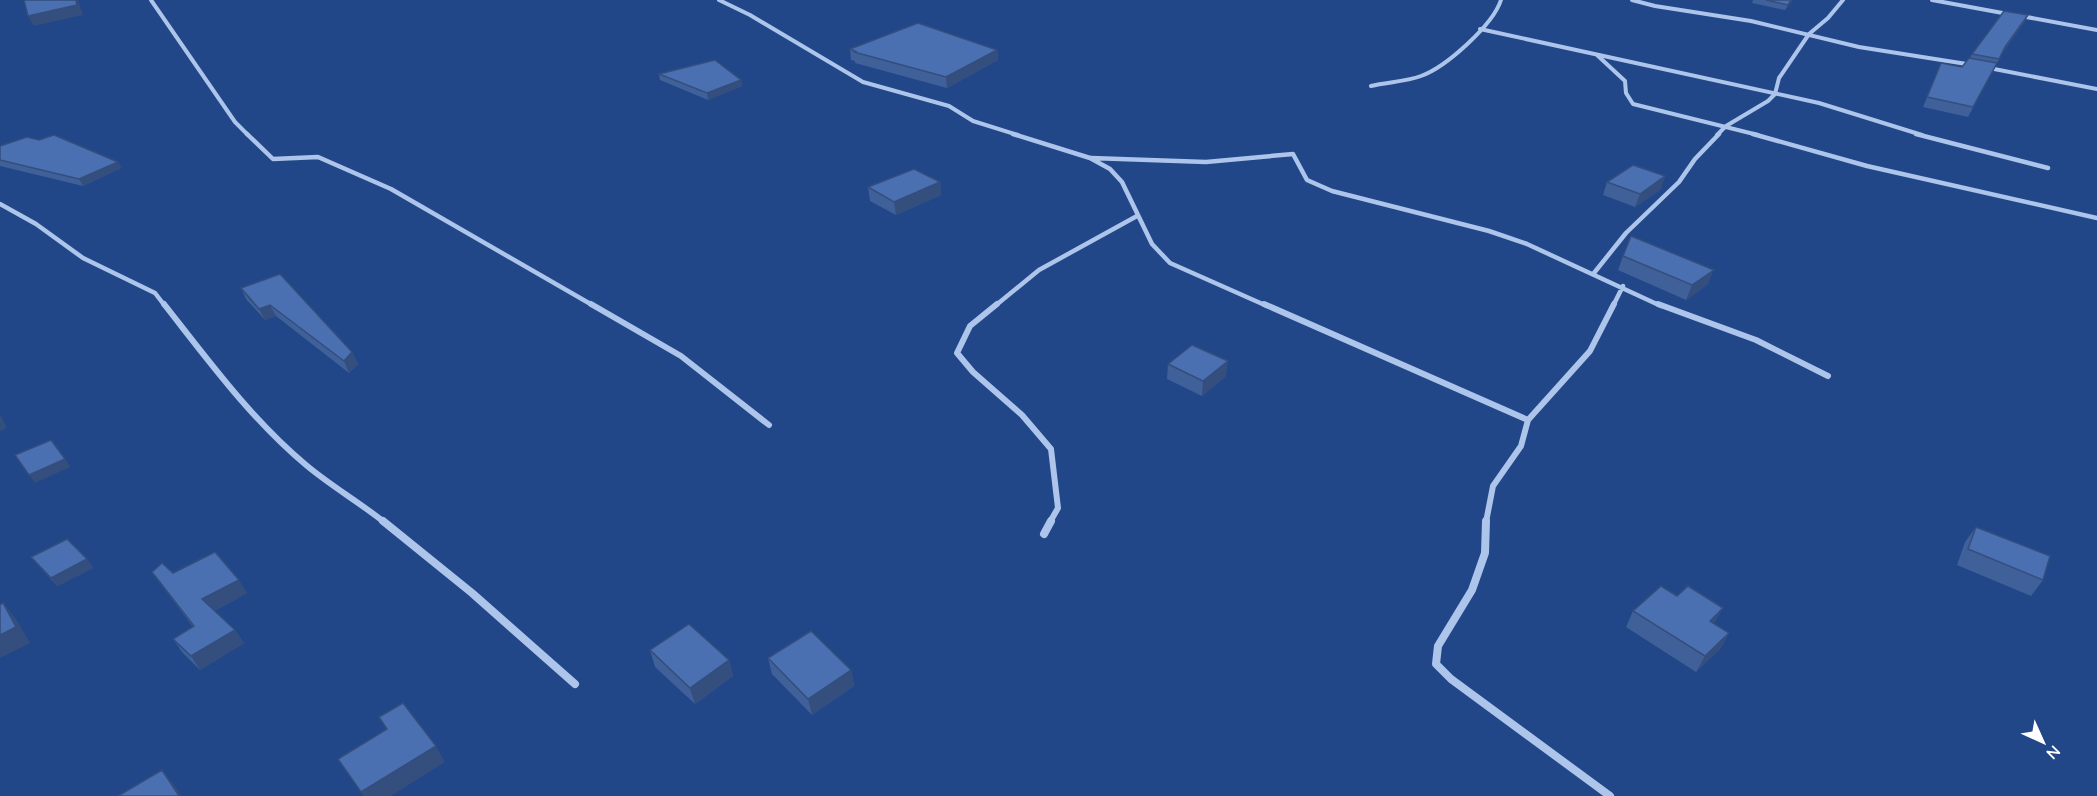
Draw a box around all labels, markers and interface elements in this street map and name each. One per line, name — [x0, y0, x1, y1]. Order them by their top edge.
north arrow — [2013, 712, 2073, 772]
text: N — [2042, 741, 2065, 764]

